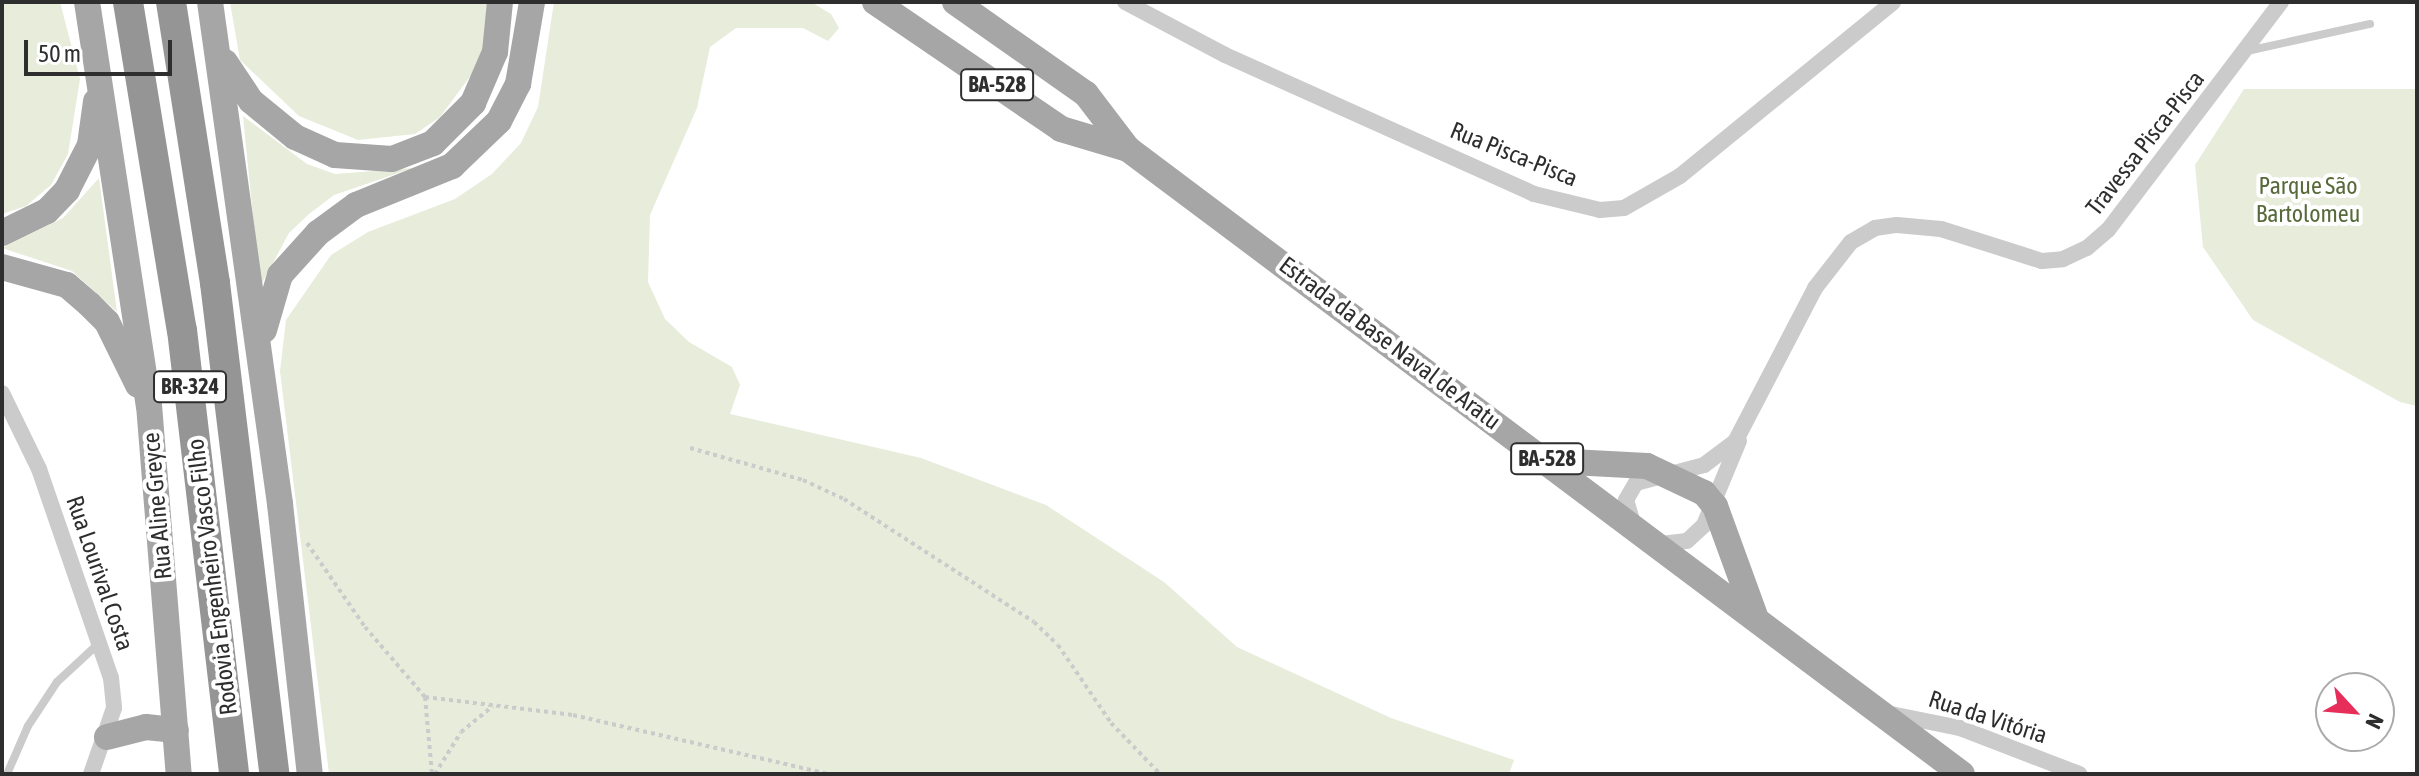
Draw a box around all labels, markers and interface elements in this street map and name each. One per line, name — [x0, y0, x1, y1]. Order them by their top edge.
scale bar — [28, 24, 176, 74]
text: 50 m — [38, 40, 81, 67]
street label: Travessa Pisca-Pisca — [2080, 65, 2210, 221]
road number: BA-528 — [959, 67, 1035, 103]
street label: Rua Pisca-Pisca — [1446, 115, 1582, 193]
park label: Parque São Bartolomeu — [2256, 172, 2360, 228]
street label: Estrada da Base Naval de Aratu — [1274, 250, 1506, 436]
road number: BR-324 — [152, 369, 228, 405]
street label: Rua Aline Greyce — [136, 431, 178, 581]
street label: Rodovia Engenheiro Vasco Filho — [181, 437, 243, 717]
road number: BA-528 — [1509, 441, 1585, 477]
street label: Rua Lourival Costa — [60, 492, 140, 654]
north arrow — [2315, 672, 2395, 752]
street label: Rua da Vitória — [1925, 684, 2051, 750]
text: N — [2360, 710, 2389, 733]

